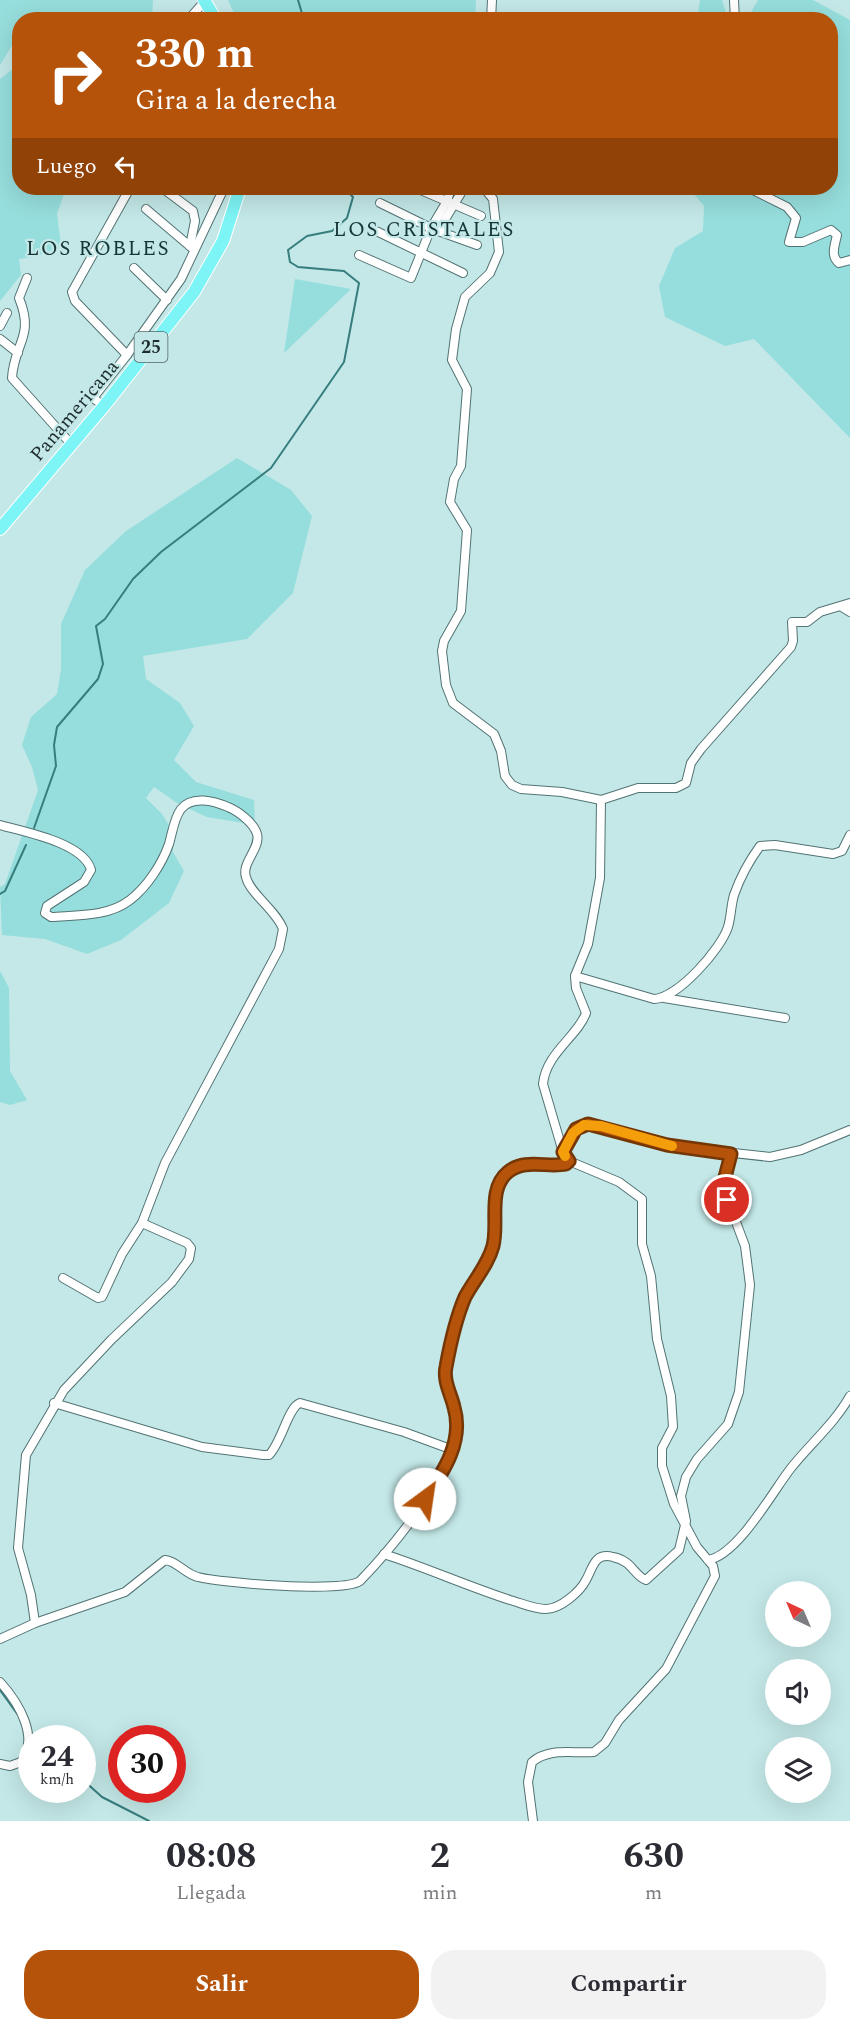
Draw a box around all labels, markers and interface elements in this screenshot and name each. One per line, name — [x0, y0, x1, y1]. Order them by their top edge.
text: 330 m — [135, 23, 254, 86]
icon: right — [36, 36, 114, 114]
text: Gira a la derecha — [135, 80, 337, 122]
text: Luego — [36, 150, 97, 183]
icon: left — [109, 150, 142, 183]
district label: LOS CRISTALES — [333, 214, 515, 246]
district label: LOS ROBLES — [26, 233, 170, 265]
road number: 25 — [134, 332, 168, 362]
street label: Panamericana — [23, 353, 127, 468]
pin — [701, 1174, 752, 1225]
icon: arrive — [710, 1183, 743, 1216]
position arrow — [393, 1467, 457, 1531]
north arrow — [765, 1581, 831, 1647]
map controls — [765, 1581, 831, 1803]
button: sound — [765, 1659, 831, 1725]
speed limit sign: 30 — [108, 1725, 186, 1803]
text: 24 — [40, 1734, 74, 1780]
button: layers — [765, 1737, 831, 1803]
text: km/h — [40, 1768, 74, 1791]
text: 08:08 — [166, 1829, 256, 1884]
text: 2 — [430, 1829, 450, 1884]
text: 630 — [623, 1829, 684, 1884]
text: Llegada — [176, 1878, 246, 1908]
text: min — [422, 1878, 457, 1908]
text: m — [645, 1878, 662, 1908]
button: Salir — [24, 1950, 419, 2019]
button: Compartir — [431, 1950, 826, 2019]

